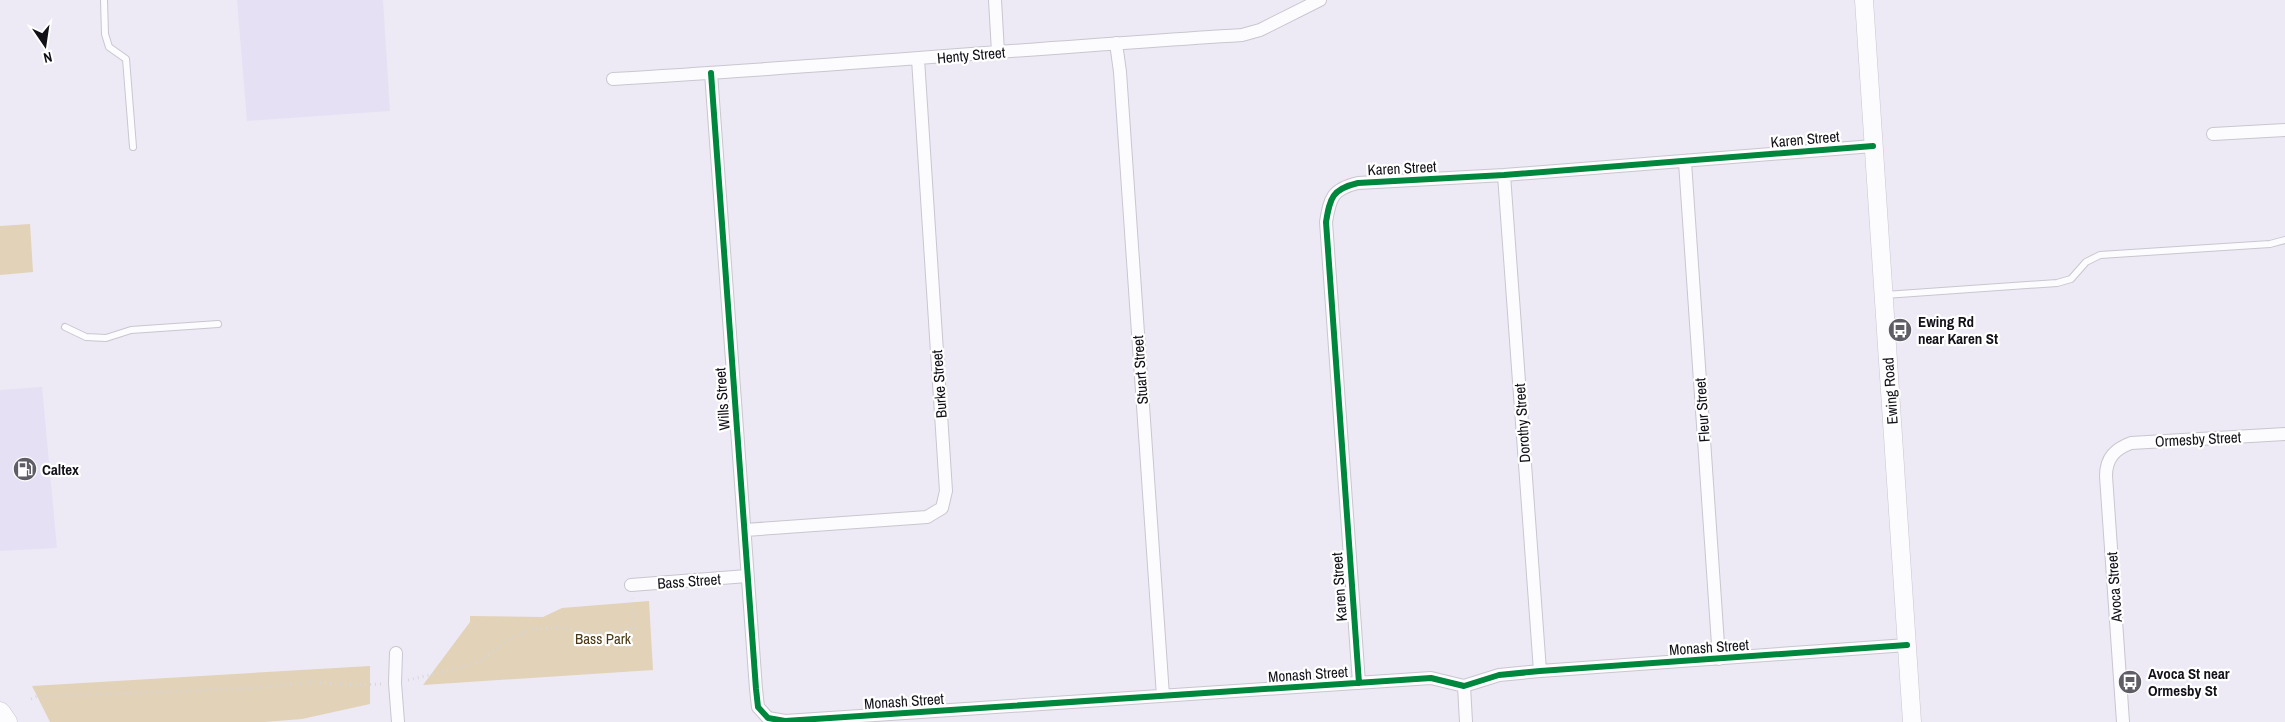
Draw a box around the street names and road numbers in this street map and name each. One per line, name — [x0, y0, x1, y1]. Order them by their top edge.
street label: Henty Street — [936, 42, 1007, 68]
street label: Karen Street — [1770, 125, 1841, 152]
street label: Karen Street — [1367, 156, 1438, 180]
street label: Stuart Street — [1127, 334, 1153, 405]
street label: Burke Street — [926, 349, 952, 419]
street label: Ewing Road — [1877, 357, 1903, 425]
street label: Wills Street — [709, 366, 735, 431]
street label: Fleur Street — [1689, 377, 1715, 443]
street label: Dorothy Street — [1509, 382, 1535, 463]
street label: Ormesby Street — [2154, 426, 2242, 452]
street label: Karen Street — [1326, 551, 1352, 622]
street label: Avoca Street — [2101, 551, 2127, 624]
street label: Bass Street — [657, 568, 722, 594]
street label: Monash Street — [1668, 634, 1750, 660]
street label: Monash Street — [1267, 661, 1349, 687]
street label: Monash Street — [863, 688, 945, 714]

